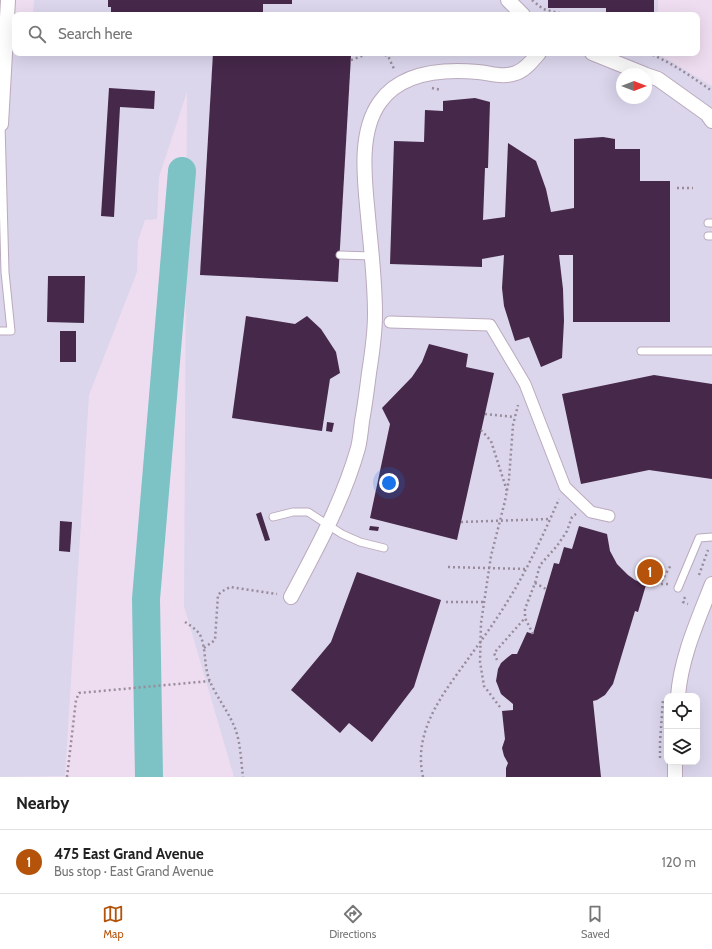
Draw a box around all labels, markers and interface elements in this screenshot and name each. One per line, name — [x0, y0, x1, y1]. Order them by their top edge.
search box — [12, 12, 700, 56]
icon: search — [26, 23, 48, 45]
text: Search here — [58, 25, 133, 43]
north arrow — [616, 68, 652, 104]
your location — [379, 473, 399, 493]
pin: 1 — [637, 557, 663, 587]
map controls — [664, 693, 700, 765]
button: locate — [664, 693, 700, 729]
button: layers — [664, 729, 700, 765]
text: Nearby — [16, 793, 69, 813]
text: 475 East Grand Avenue — [54, 845, 204, 863]
text: 1 — [27, 854, 31, 870]
text: 120 m — [662, 854, 696, 870]
text: Bus stop · East Grand Avenue — [54, 863, 214, 879]
tab: Map — [102, 903, 124, 941]
tab: Directions — [329, 903, 376, 941]
tab: Saved — [581, 903, 610, 941]

